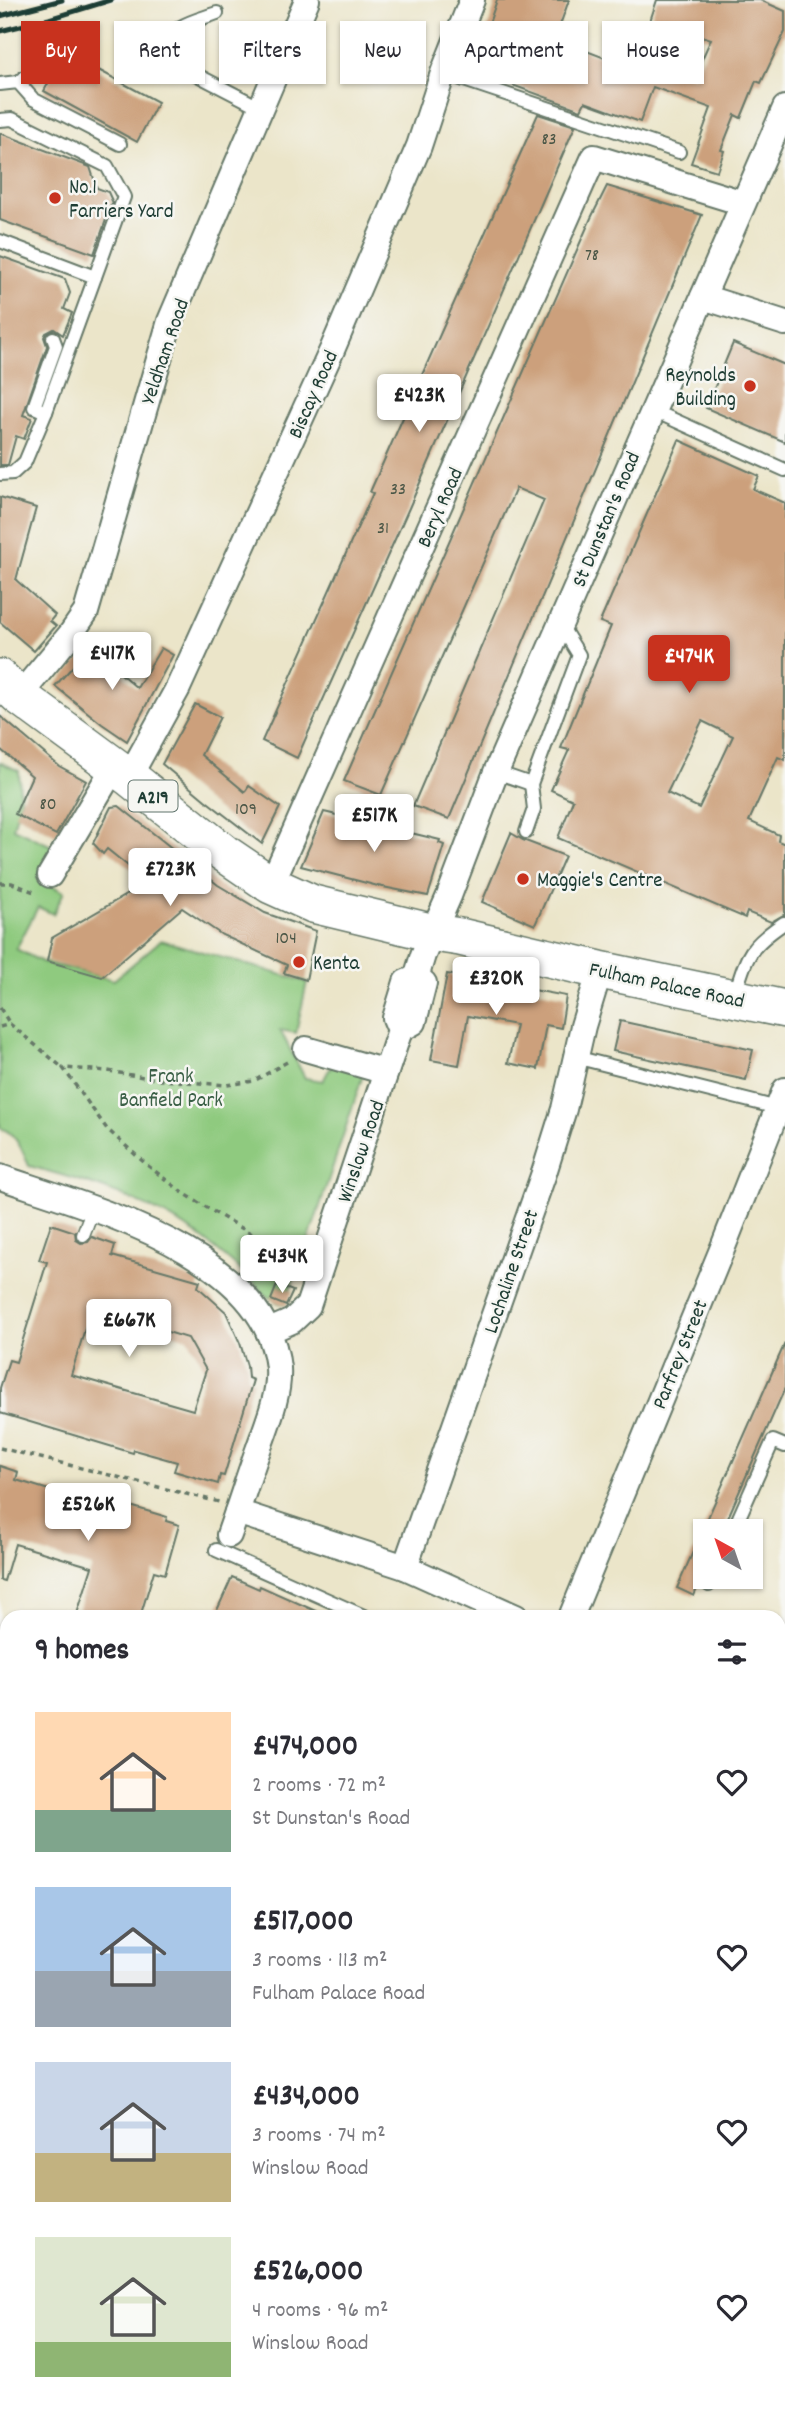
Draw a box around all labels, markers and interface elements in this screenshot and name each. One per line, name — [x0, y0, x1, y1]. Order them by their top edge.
chip: Buy — [21, 21, 100, 84]
chip: Rent — [114, 21, 205, 84]
chip: Filters — [219, 21, 326, 84]
chip: New — [340, 21, 426, 84]
chip: Apartment — [440, 21, 588, 84]
chip: House — [602, 21, 704, 84]
house number: 83 — [541, 128, 557, 153]
place label: No.1 Farriers Yard — [69, 174, 174, 228]
marker: No.1 Farriers Yard — [47, 190, 63, 206]
house number: 78 — [585, 244, 599, 269]
street label: Yeldham Road — [135, 295, 199, 409]
street label: Biscay Road — [282, 346, 347, 444]
place label: Reynolds Building — [665, 362, 736, 416]
pin: £423K — [370, 374, 468, 434]
marker: Reynolds Building — [742, 378, 758, 394]
text: £423K — [393, 380, 445, 413]
street label: St Dunstan's Road — [566, 448, 650, 593]
street label: Beryl Road — [411, 463, 473, 553]
house number: 33 — [390, 478, 406, 503]
house number: 31 — [377, 517, 389, 542]
pin: £417K — [63, 632, 161, 692]
pin: £474K — [640, 636, 738, 695]
text: £417K — [89, 638, 135, 671]
text: £474K — [664, 641, 714, 674]
road number: A219 — [128, 780, 178, 811]
house number: 80 — [39, 793, 57, 818]
pin: £517K — [325, 794, 423, 854]
house number: 109 — [235, 798, 257, 823]
text: £517K — [351, 800, 397, 833]
pin: £723K — [121, 848, 219, 908]
text: £723K — [144, 854, 196, 887]
place label: Maggie's Centre — [537, 867, 663, 897]
marker: Maggie's Centre — [515, 871, 531, 887]
house number: 104 — [275, 927, 297, 952]
place label: Kenta — [313, 950, 360, 980]
marker: Kenta — [291, 954, 307, 970]
street label: Fulham Palace Road — [586, 956, 747, 1018]
pin: £320K — [447, 958, 545, 1017]
text: £320K — [469, 963, 523, 996]
park label: Frank Banfield Park — [119, 1063, 223, 1117]
street label: Winslow Road — [331, 1097, 394, 1207]
street label: Lochaline Street — [478, 1206, 548, 1338]
pin: £434K — [233, 1236, 331, 1295]
text: £434K — [256, 1241, 308, 1274]
street label: Parfrey Street — [646, 1296, 717, 1414]
pin: £667K — [80, 1300, 178, 1359]
text: £667K — [102, 1305, 156, 1338]
pin: £526K — [39, 1484, 137, 1543]
text: £526K — [61, 1489, 115, 1522]
north arrow — [693, 1519, 763, 1589]
map controls — [693, 1519, 763, 1589]
text: 9 homes — [35, 1631, 129, 1674]
icon: filters — [713, 1633, 751, 1671]
text: £474,000 — [252, 1727, 358, 1770]
icon: home — [91, 1740, 175, 1824]
icon: heart — [713, 1763, 751, 1801]
text: 2 rooms · 72 m² — [252, 1770, 386, 1803]
text: St Dunstan's Road — [252, 1803, 410, 1836]
text: £517,000 — [252, 1902, 354, 1945]
icon: home — [91, 1915, 175, 1999]
icon: heart — [713, 1938, 751, 1976]
text: 3 rooms · 113 m² — [252, 1945, 388, 1978]
text: Fulham Palace Road — [252, 1978, 425, 2011]
text: £434,000 — [252, 2077, 360, 2120]
icon: home — [91, 2090, 175, 2174]
icon: heart — [713, 2113, 751, 2151]
text: 3 rooms · 74 m² — [252, 2120, 386, 2153]
text: Winslow Road — [252, 2153, 369, 2186]
text: £526,000 — [252, 2252, 363, 2295]
icon: home — [91, 2265, 175, 2349]
icon: heart — [713, 2288, 751, 2326]
text: 4 rooms · 96 m² — [252, 2295, 388, 2328]
text: Winslow Road — [252, 2328, 369, 2361]

